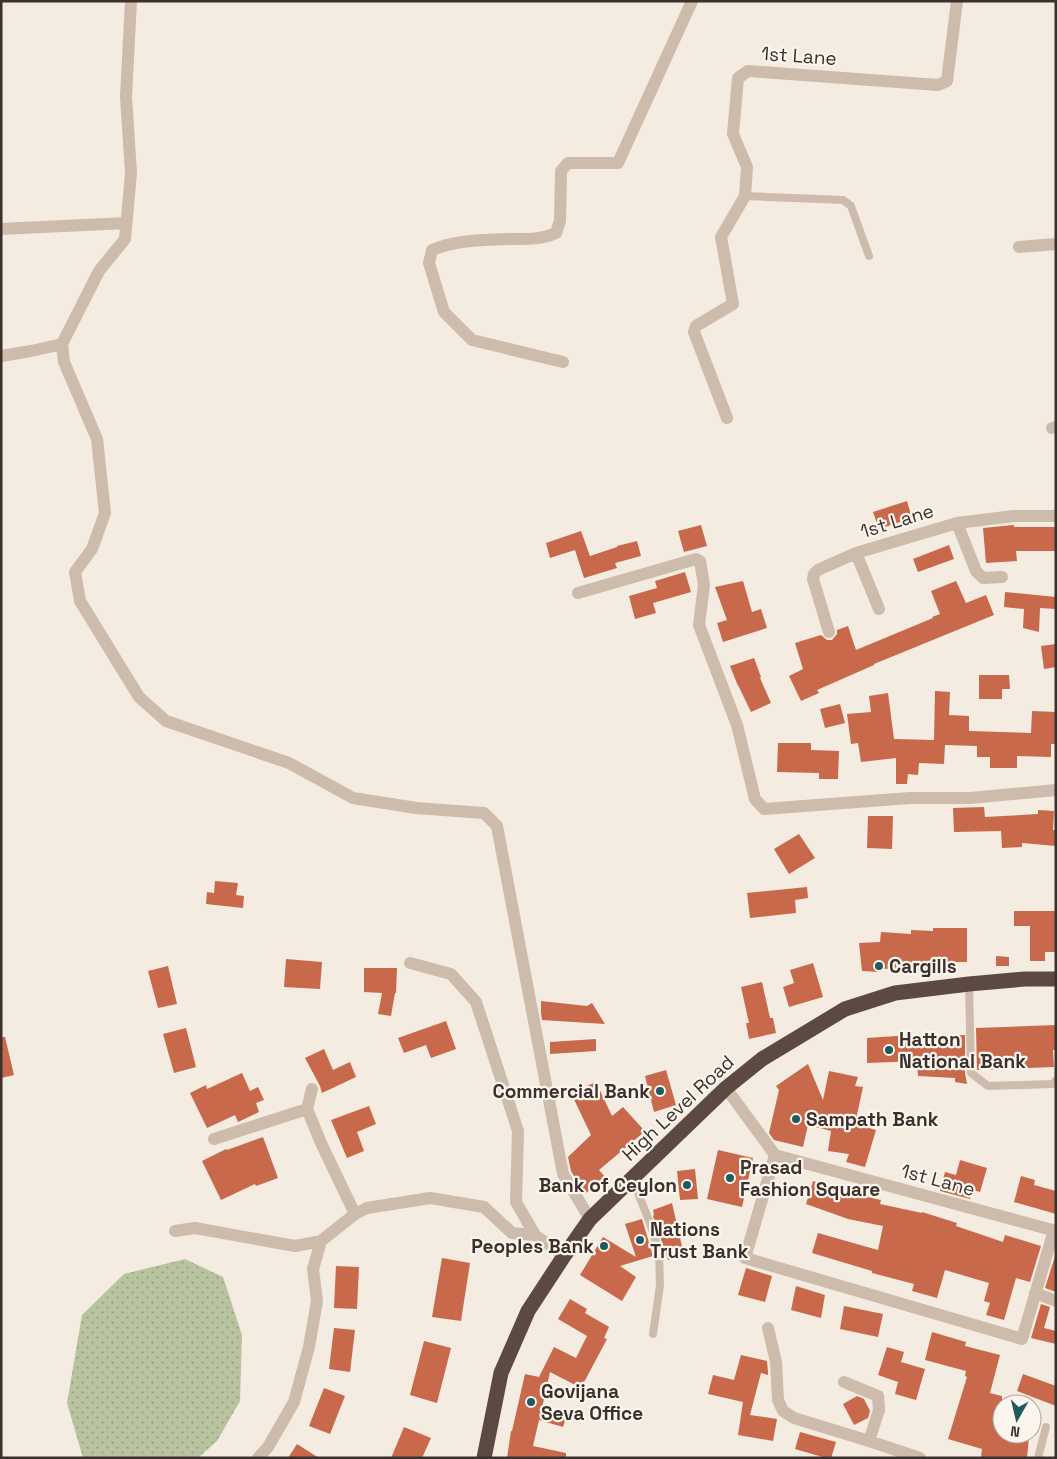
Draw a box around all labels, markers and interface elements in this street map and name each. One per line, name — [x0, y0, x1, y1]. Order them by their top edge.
street label: 1st Lane — [760, 41, 838, 71]
street label: 1st Lane — [857, 498, 937, 544]
place label: Cargills — [889, 954, 957, 979]
marker: Cargills — [873, 960, 885, 972]
place label: Hatton National Bank — [899, 1027, 1026, 1074]
marker: Hatton National Bank — [883, 1044, 895, 1056]
street label: High Level Road — [617, 1050, 739, 1166]
place label: Commercial Bank — [492, 1079, 650, 1104]
marker: Commercial Bank — [654, 1085, 666, 1097]
place label: Sampath Bank — [806, 1107, 939, 1132]
marker: Sampath Bank — [790, 1113, 802, 1125]
place label: Prasad Fashion Square — [740, 1155, 880, 1202]
street label: 1st Lane — [898, 1158, 978, 1202]
marker: Prasad Fashion Square — [724, 1172, 736, 1184]
place label: Bank of Ceylon — [538, 1173, 677, 1198]
marker: Bank of Ceylon — [681, 1179, 693, 1191]
place label: Nations Trust Bank — [650, 1217, 749, 1264]
place label: Peoples Bank — [471, 1234, 594, 1259]
marker: Nations Trust Bank — [634, 1234, 646, 1246]
marker: Peoples Bank — [598, 1240, 610, 1252]
place label: Govijana Seva Office — [541, 1379, 643, 1426]
north arrow — [992, 1394, 1042, 1444]
marker: Govijana Seva Office — [525, 1396, 537, 1408]
text: N — [1009, 1422, 1021, 1441]

